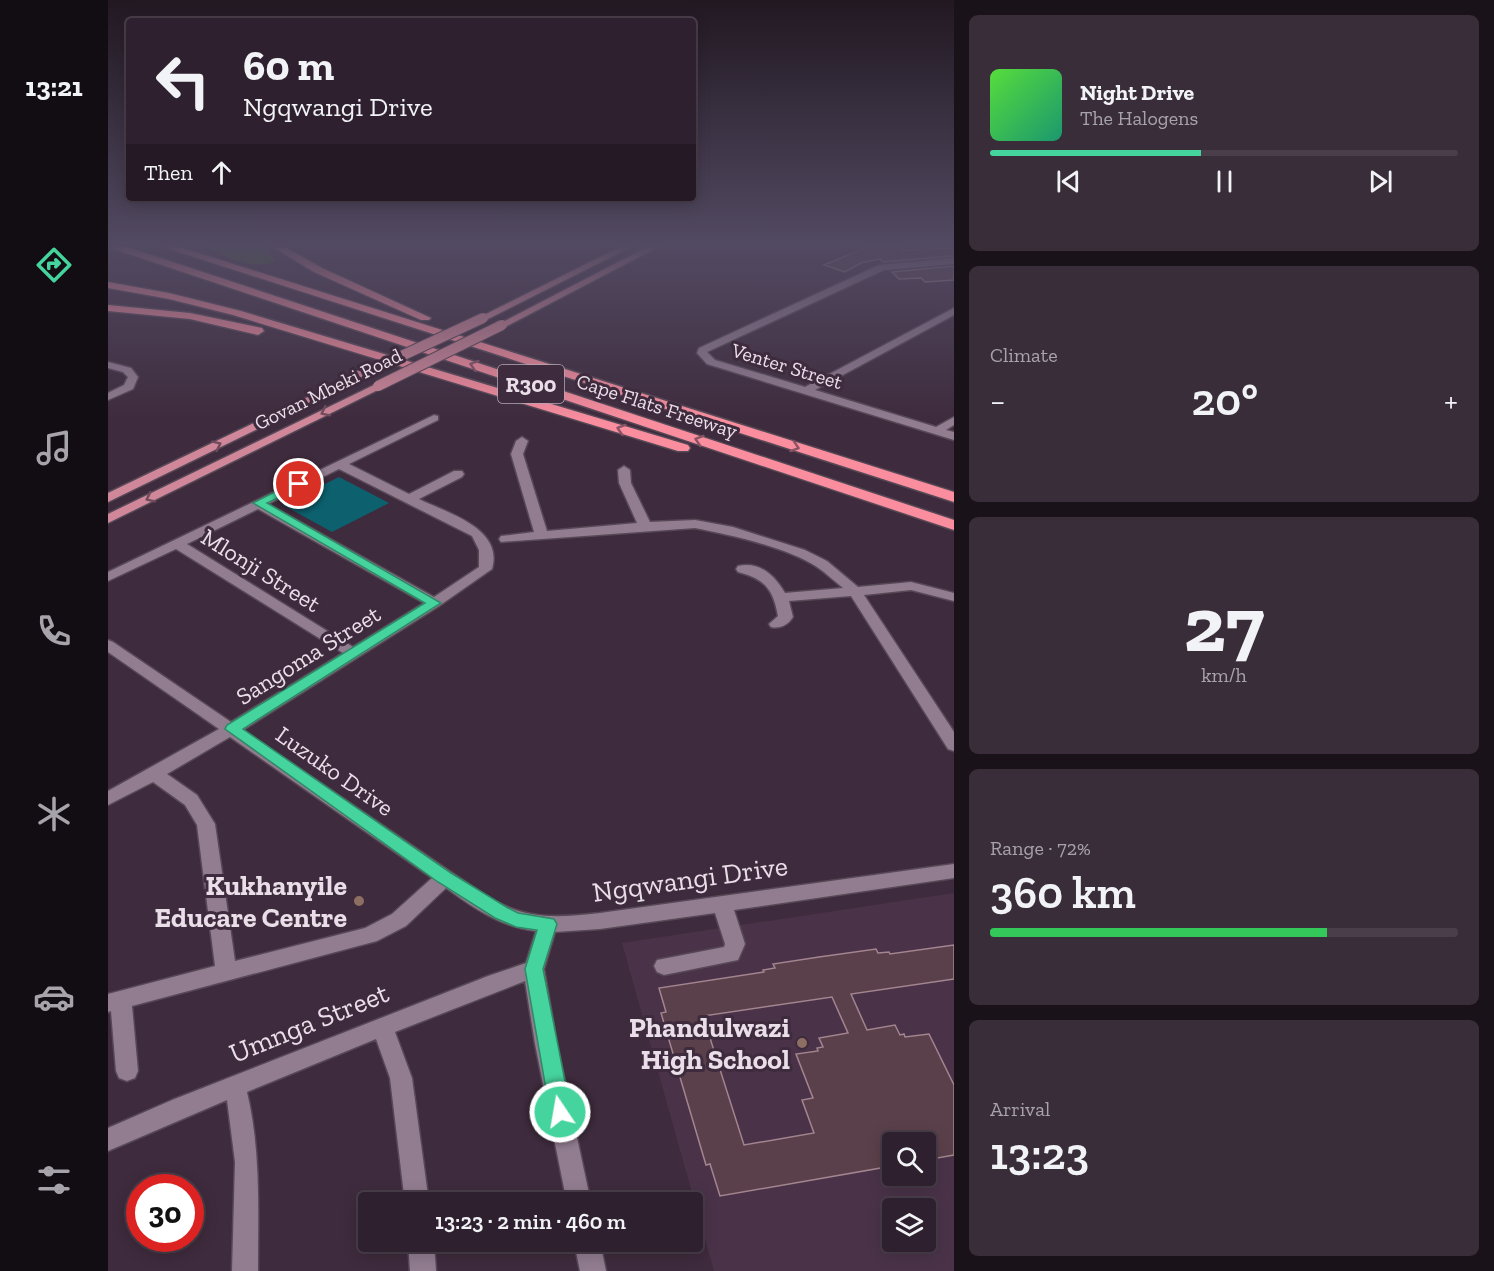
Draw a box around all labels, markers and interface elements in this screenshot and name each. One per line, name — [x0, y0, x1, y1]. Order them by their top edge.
text: 60 m — [243, 40, 334, 91]
icon: left — [144, 42, 222, 120]
text: 13:21 — [25, 71, 83, 103]
text: Night Drive — [1080, 79, 1194, 106]
text: Ngqwangi Drive — [243, 91, 433, 123]
text: The Halogens — [1080, 106, 1198, 130]
icon: ahead — [205, 156, 238, 189]
text: Then — [144, 159, 193, 186]
icon: previous — [1052, 165, 1085, 198]
icon: pause — [1208, 165, 1241, 198]
icon: next — [1364, 165, 1397, 198]
icon: directions — [33, 244, 75, 286]
street label: Venter Street — [728, 337, 846, 394]
street label: Govan Mbeki Road — [250, 343, 406, 435]
text: Climate — [990, 343, 1058, 367]
one-way arrow — [469, 360, 480, 373]
road number: R300 — [498, 365, 564, 403]
street label: Cape Flats Freeway — [574, 369, 741, 444]
text: 20° — [1191, 373, 1258, 427]
text: − — [990, 381, 1005, 420]
text: + — [1444, 381, 1458, 420]
one-way arrow — [321, 405, 332, 416]
one-way arrow — [616, 424, 627, 436]
icon: music — [33, 427, 75, 469]
one-way arrow — [694, 435, 705, 448]
one-way arrow — [789, 439, 800, 452]
one-way arrow — [211, 441, 222, 453]
pin — [273, 458, 324, 509]
icon: arrive — [282, 467, 315, 500]
one-way arrow — [146, 491, 157, 503]
street label: Mlonji Street — [196, 522, 326, 618]
text: 27 — [1184, 577, 1264, 671]
street label: Sangoma Street — [231, 599, 386, 711]
icon: phone — [33, 610, 75, 652]
text: km/h — [1201, 663, 1247, 687]
street label: Luzuko Drive — [270, 720, 400, 822]
icon: climate — [33, 793, 75, 835]
text: Range · 72% — [990, 836, 1091, 860]
street label: Ngqwangi Drive — [590, 849, 790, 909]
text: 360 km — [990, 866, 1136, 920]
place label: Kukhanyile Educare Centre — [154, 869, 347, 934]
marker: Kukhanyile Educare Centre — [352, 894, 366, 908]
icon: car — [33, 976, 75, 1018]
street label: Umnga Street — [225, 976, 394, 1070]
place label: Phandulwazi High School — [629, 1011, 790, 1076]
marker: Phandulwazi High School — [795, 1036, 809, 1050]
position arrow — [528, 1080, 592, 1144]
text: Arrival — [990, 1097, 1050, 1121]
text: 13:23 — [990, 1127, 1089, 1181]
map controls — [882, 1132, 936, 1252]
button: search — [882, 1132, 936, 1186]
icon: filters — [33, 1159, 75, 1201]
speed limit sign: 30 — [126, 1174, 204, 1252]
button: layers — [882, 1198, 936, 1252]
text: 13:23 · 2 min · 460 m — [435, 1208, 626, 1235]

